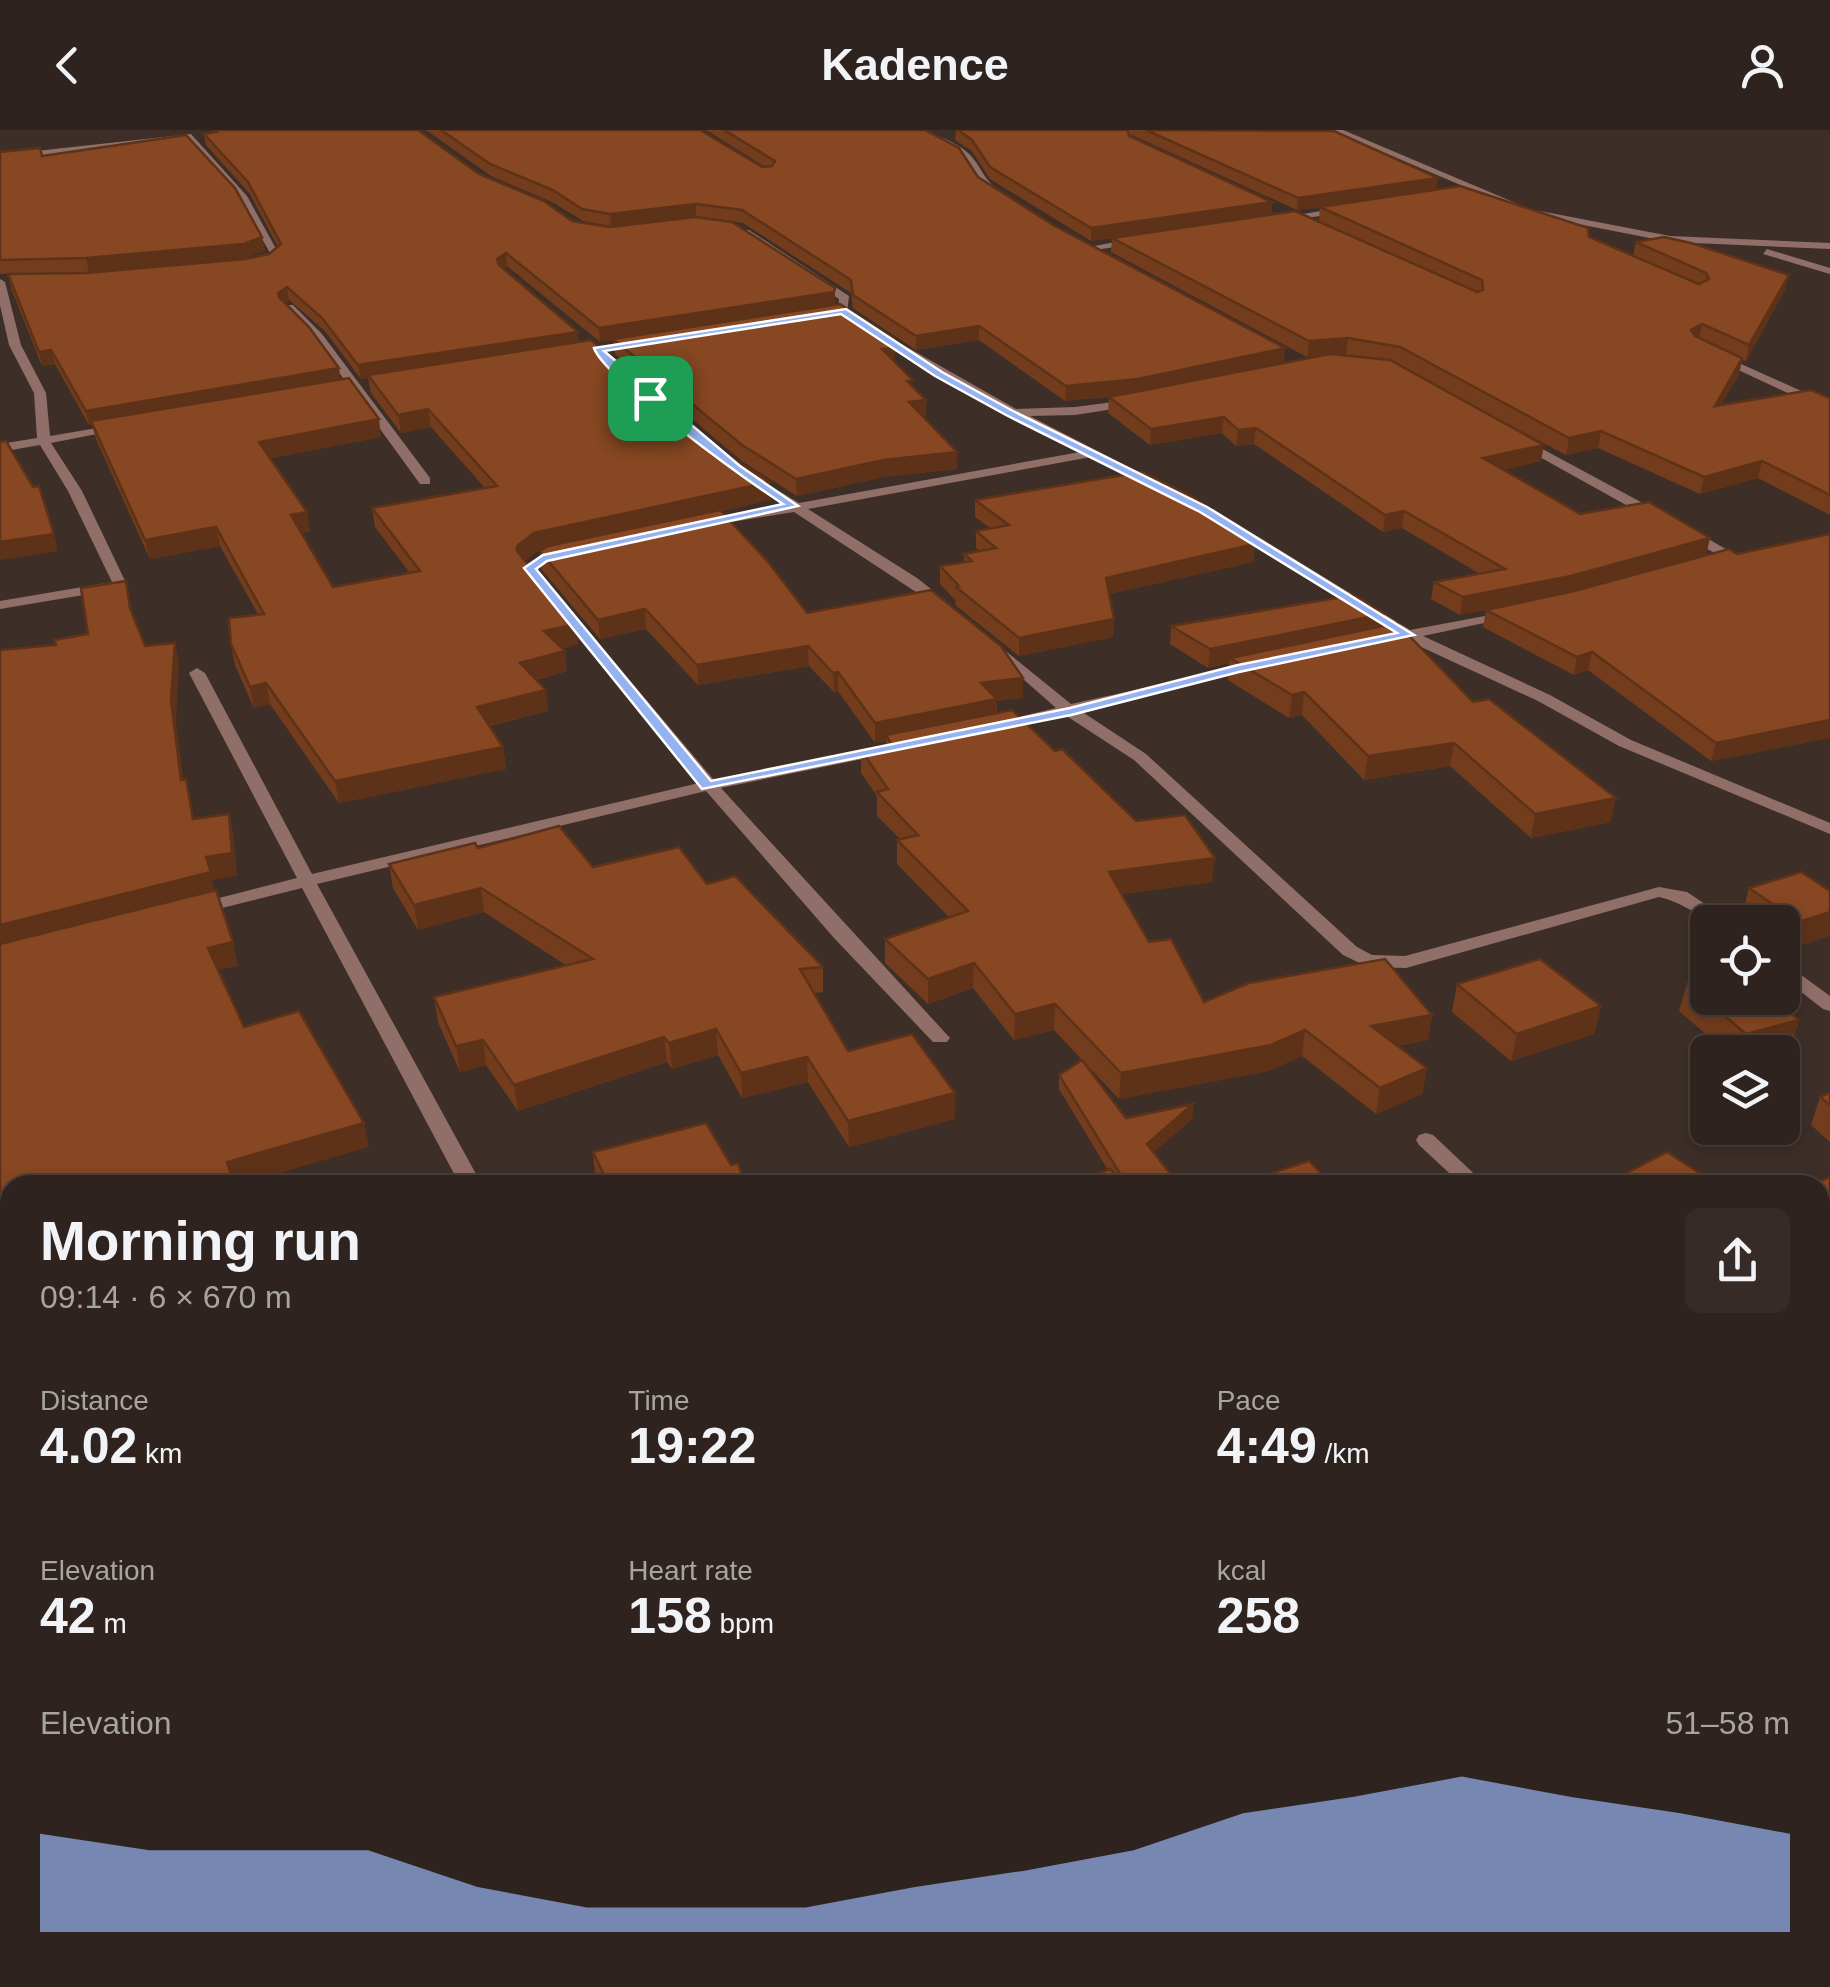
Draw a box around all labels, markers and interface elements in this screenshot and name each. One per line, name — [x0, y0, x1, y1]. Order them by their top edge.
icon: back — [40, 38, 95, 93]
icon: person — [1735, 38, 1790, 93]
text: Kadence — [821, 39, 1009, 90]
pin — [608, 356, 693, 441]
icon: arrive — [623, 371, 678, 426]
map controls — [1690, 905, 1800, 1145]
button: locate — [1690, 905, 1800, 1015]
button: layers — [1690, 1035, 1800, 1145]
button: share — [1685, 1208, 1790, 1313]
text: Morning run — [40, 1210, 361, 1272]
text: 09:14 · 6 × 670 m — [40, 1279, 292, 1315]
text: Distance — [40, 1385, 149, 1416]
text: Time — [628, 1385, 690, 1416]
text: Pace — [1217, 1385, 1280, 1416]
text: 4.02 — [40, 1418, 137, 1474]
text: 19:22 — [628, 1418, 756, 1474]
text: 4:49 — [1217, 1418, 1317, 1474]
text: km — [137, 1438, 182, 1469]
text: /km — [1317, 1438, 1370, 1469]
text: Elevation — [40, 1555, 155, 1586]
text: Heart rate — [628, 1555, 753, 1586]
text: kcal — [1217, 1555, 1266, 1586]
text: 42 — [40, 1588, 96, 1644]
text: 158 — [628, 1588, 712, 1644]
text: 258 — [1217, 1588, 1300, 1644]
text: m — [96, 1608, 127, 1639]
text: bpm — [712, 1608, 774, 1639]
text: Elevation — [40, 1705, 172, 1741]
text: 51–58 m — [1665, 1705, 1790, 1741]

